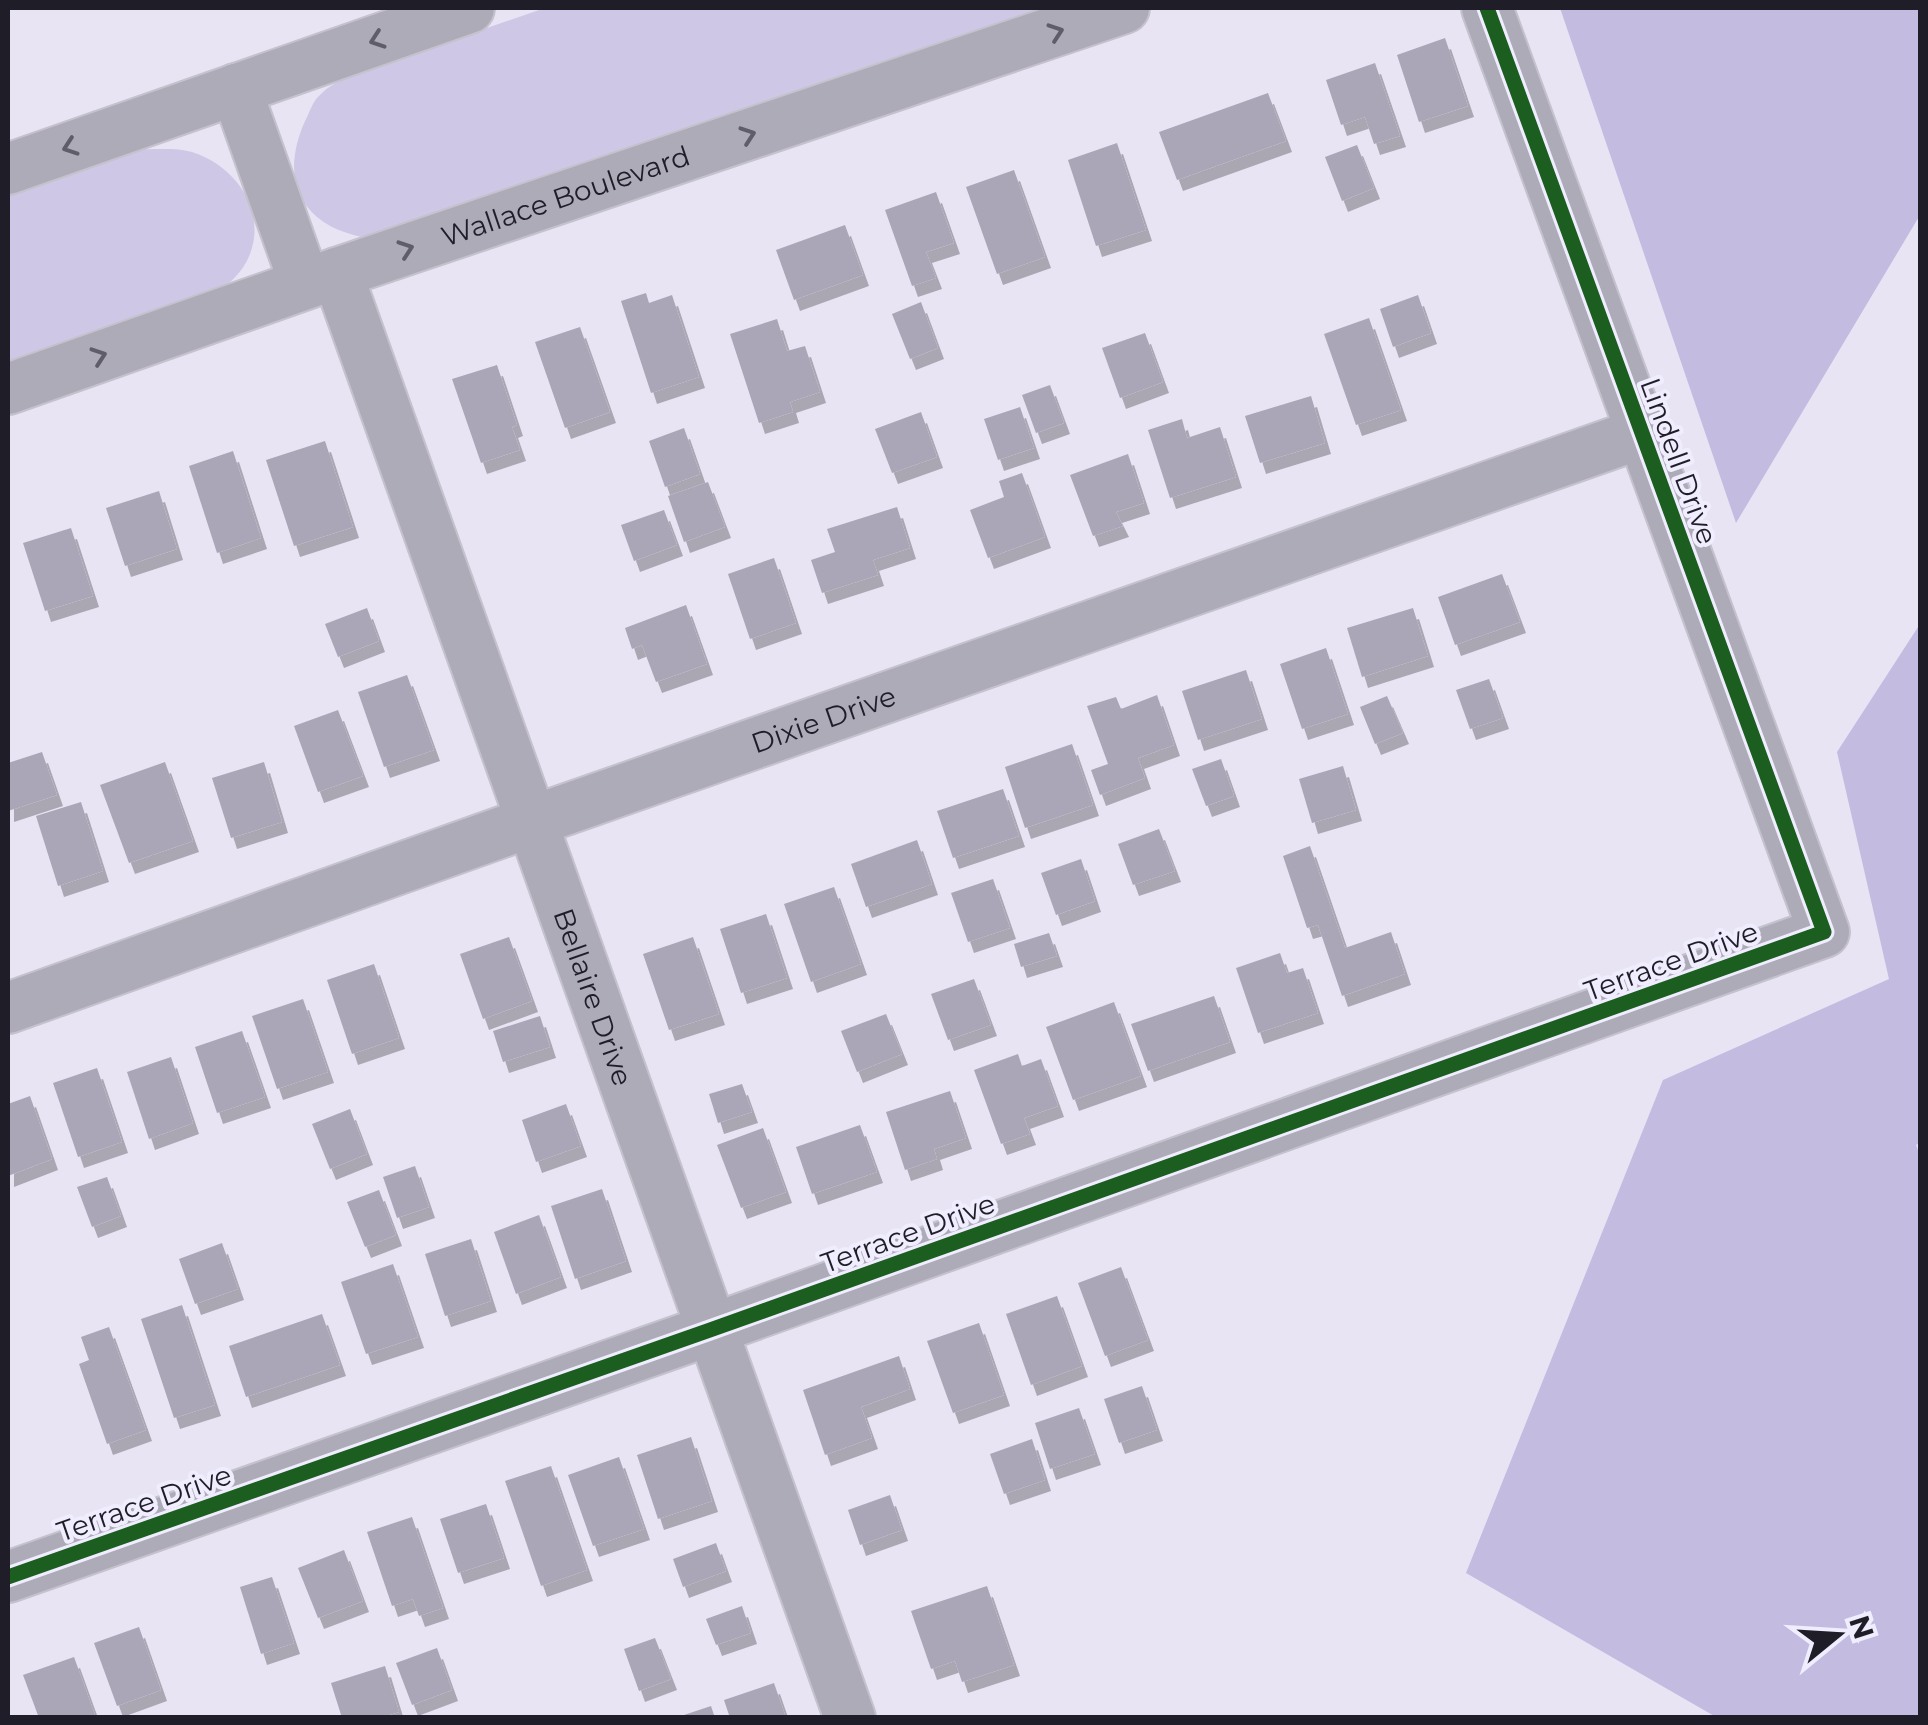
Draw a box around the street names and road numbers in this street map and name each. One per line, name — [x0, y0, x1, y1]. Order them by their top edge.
street label: Wallace Boulevard — [437, 138, 694, 254]
street label: Lindell Drive — [1633, 373, 1725, 549]
street label: Dixie Drive — [747, 678, 900, 760]
street label: Bellaire Drive — [546, 904, 640, 1090]
street label: Terrace Drive — [1580, 914, 1762, 1008]
street label: Terrace Drive — [817, 1186, 999, 1280]
street label: Terrace Drive — [52, 1457, 236, 1549]

